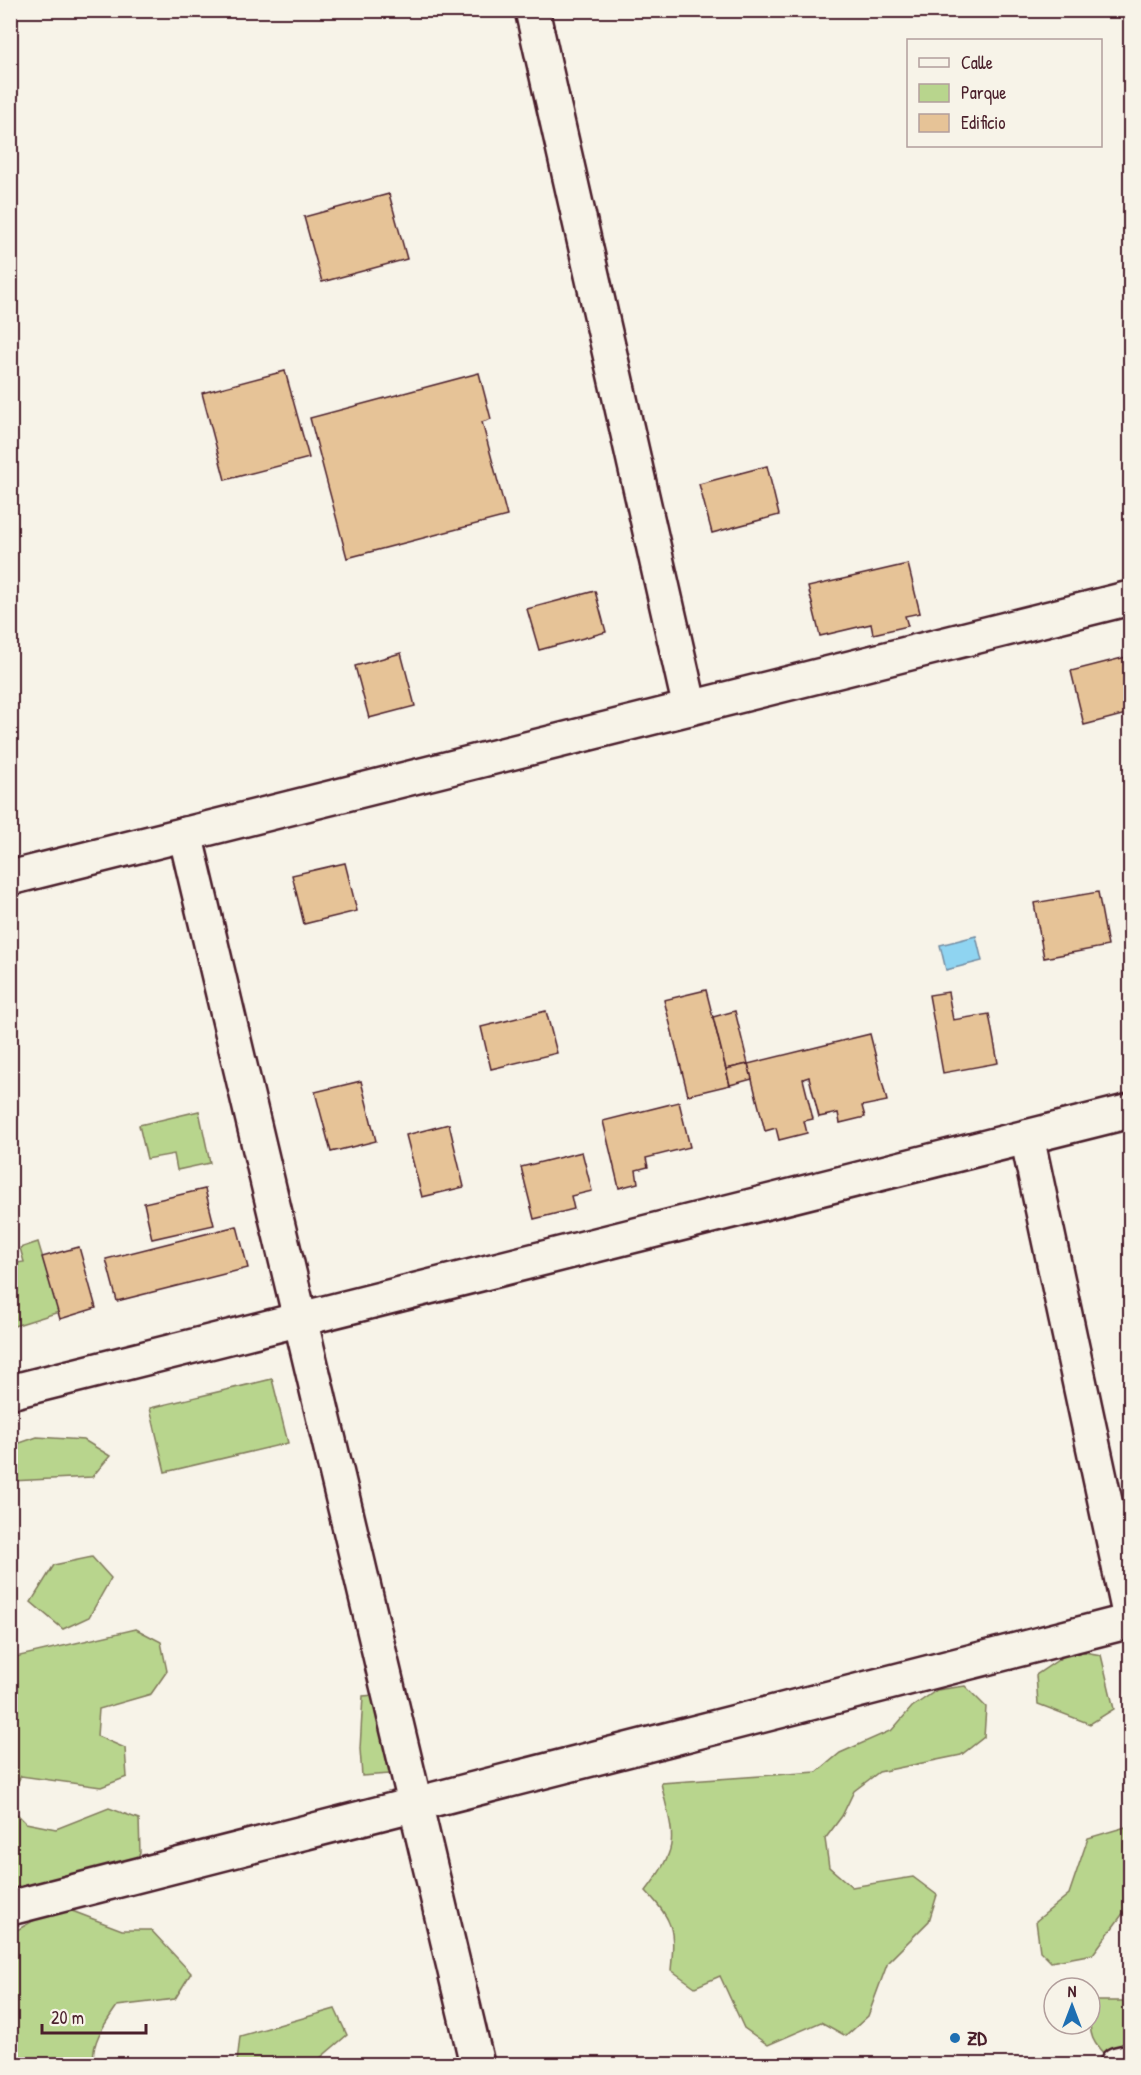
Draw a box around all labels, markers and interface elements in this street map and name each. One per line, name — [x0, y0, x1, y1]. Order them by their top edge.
legend — [907, 39, 1102, 147]
text: Calle — [961, 50, 993, 75]
text: Parque — [961, 80, 1006, 105]
text: Edificio — [961, 110, 1005, 135]
north arrow — [1042, 1976, 1102, 2036]
text: N — [1068, 1980, 1077, 2002]
scale bar — [42, 1997, 146, 2035]
text: 20 m — [51, 2005, 84, 2030]
place label: ZD — [967, 2024, 987, 2051]
marker: ZD — [948, 2031, 962, 2045]

